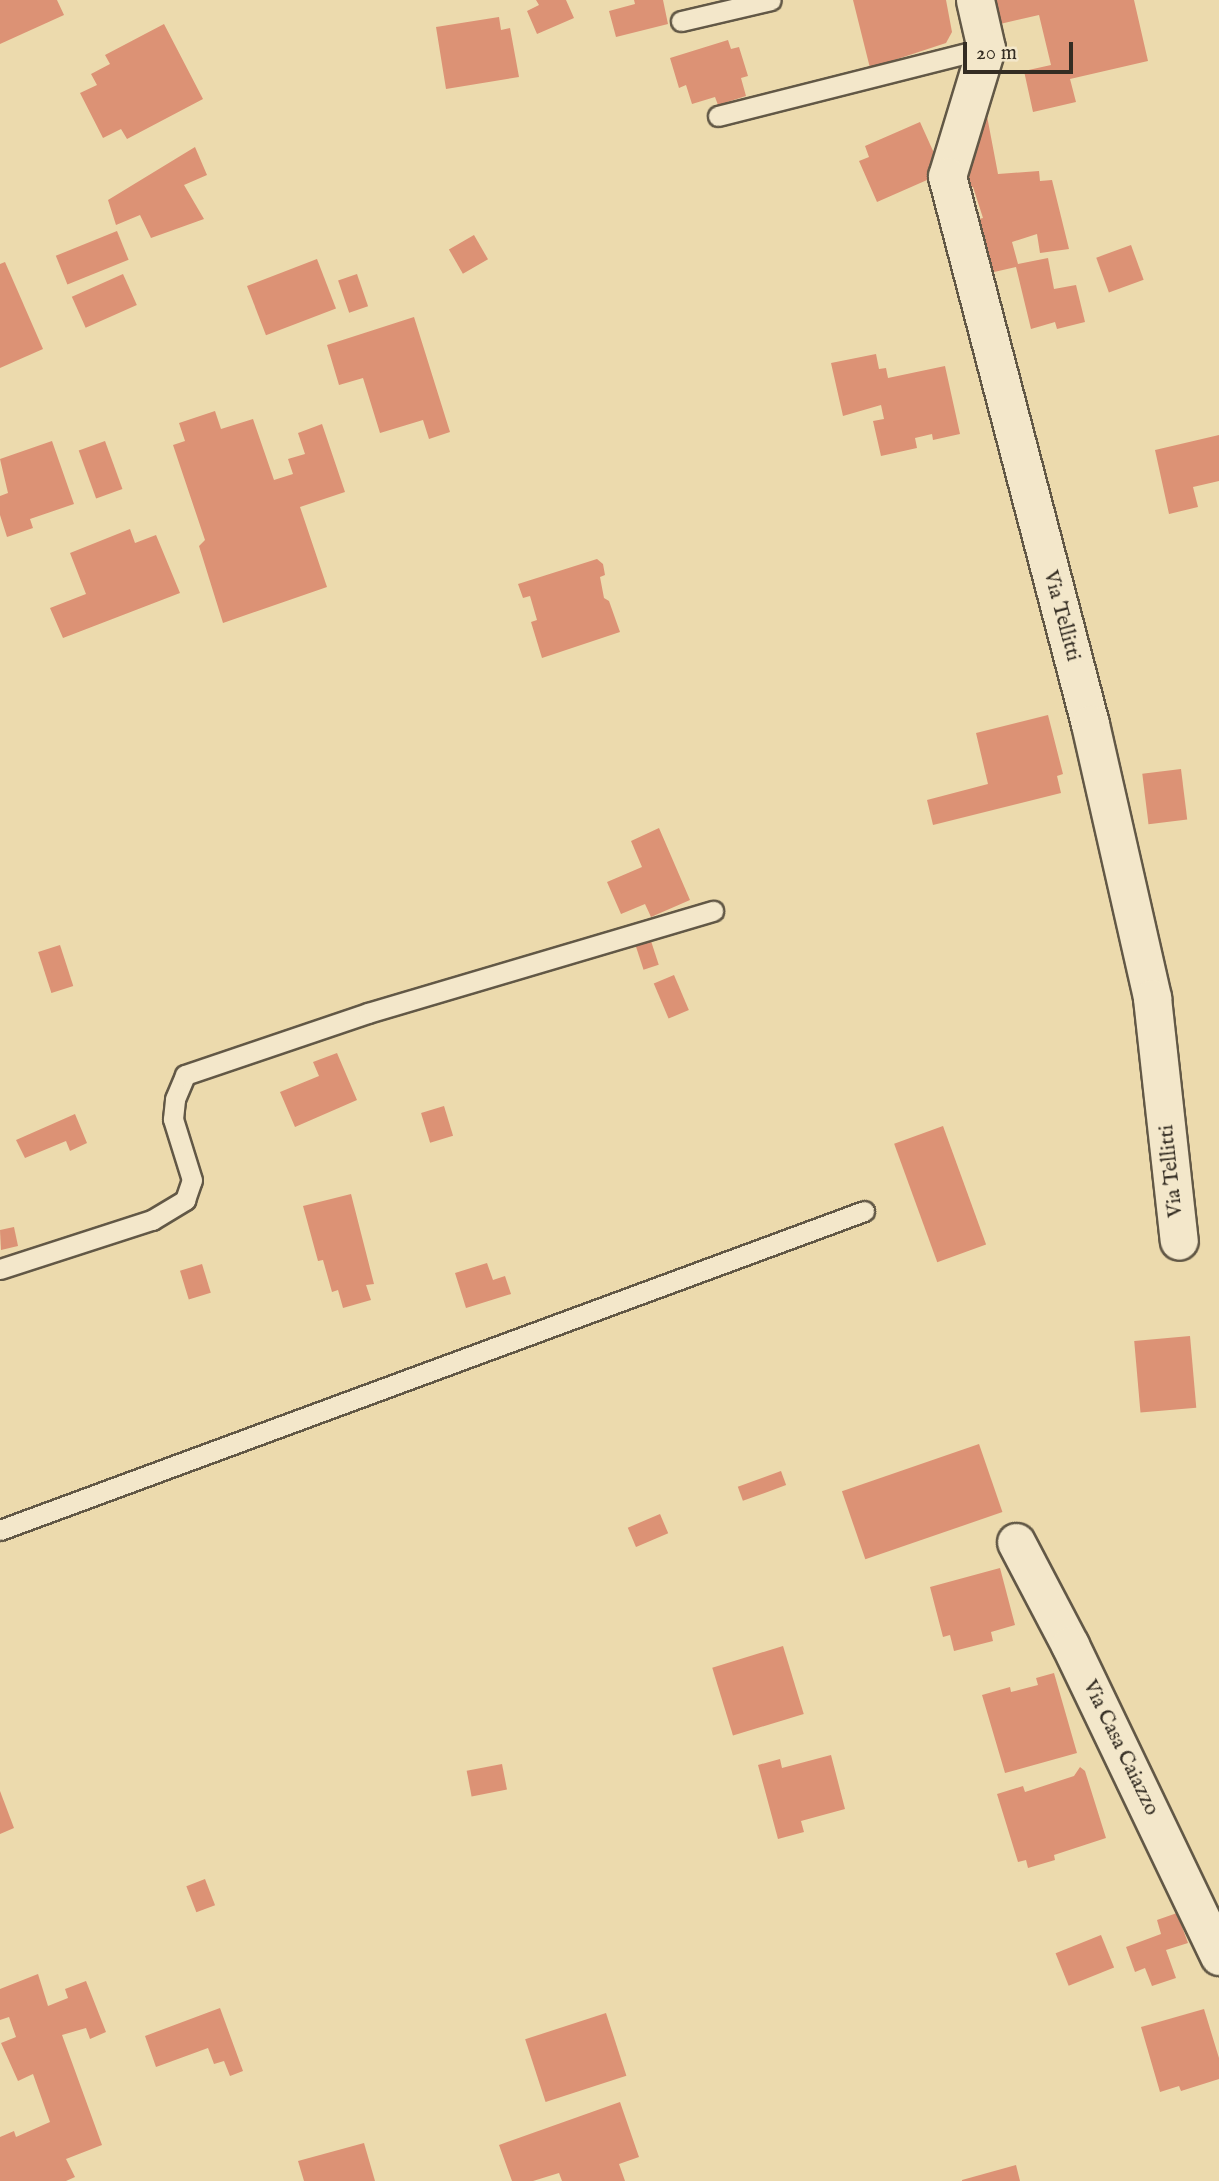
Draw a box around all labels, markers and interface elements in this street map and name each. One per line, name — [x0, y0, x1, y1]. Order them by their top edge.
scale bar — [967, 28, 1077, 72]
text: 20 m — [976, 40, 1017, 67]
street label: Via Tellitti — [1037, 568, 1085, 664]
street label: Via Tellitti — [1155, 1123, 1189, 1219]
street label: Via Casa Caiazzo — [1076, 1676, 1164, 1820]

